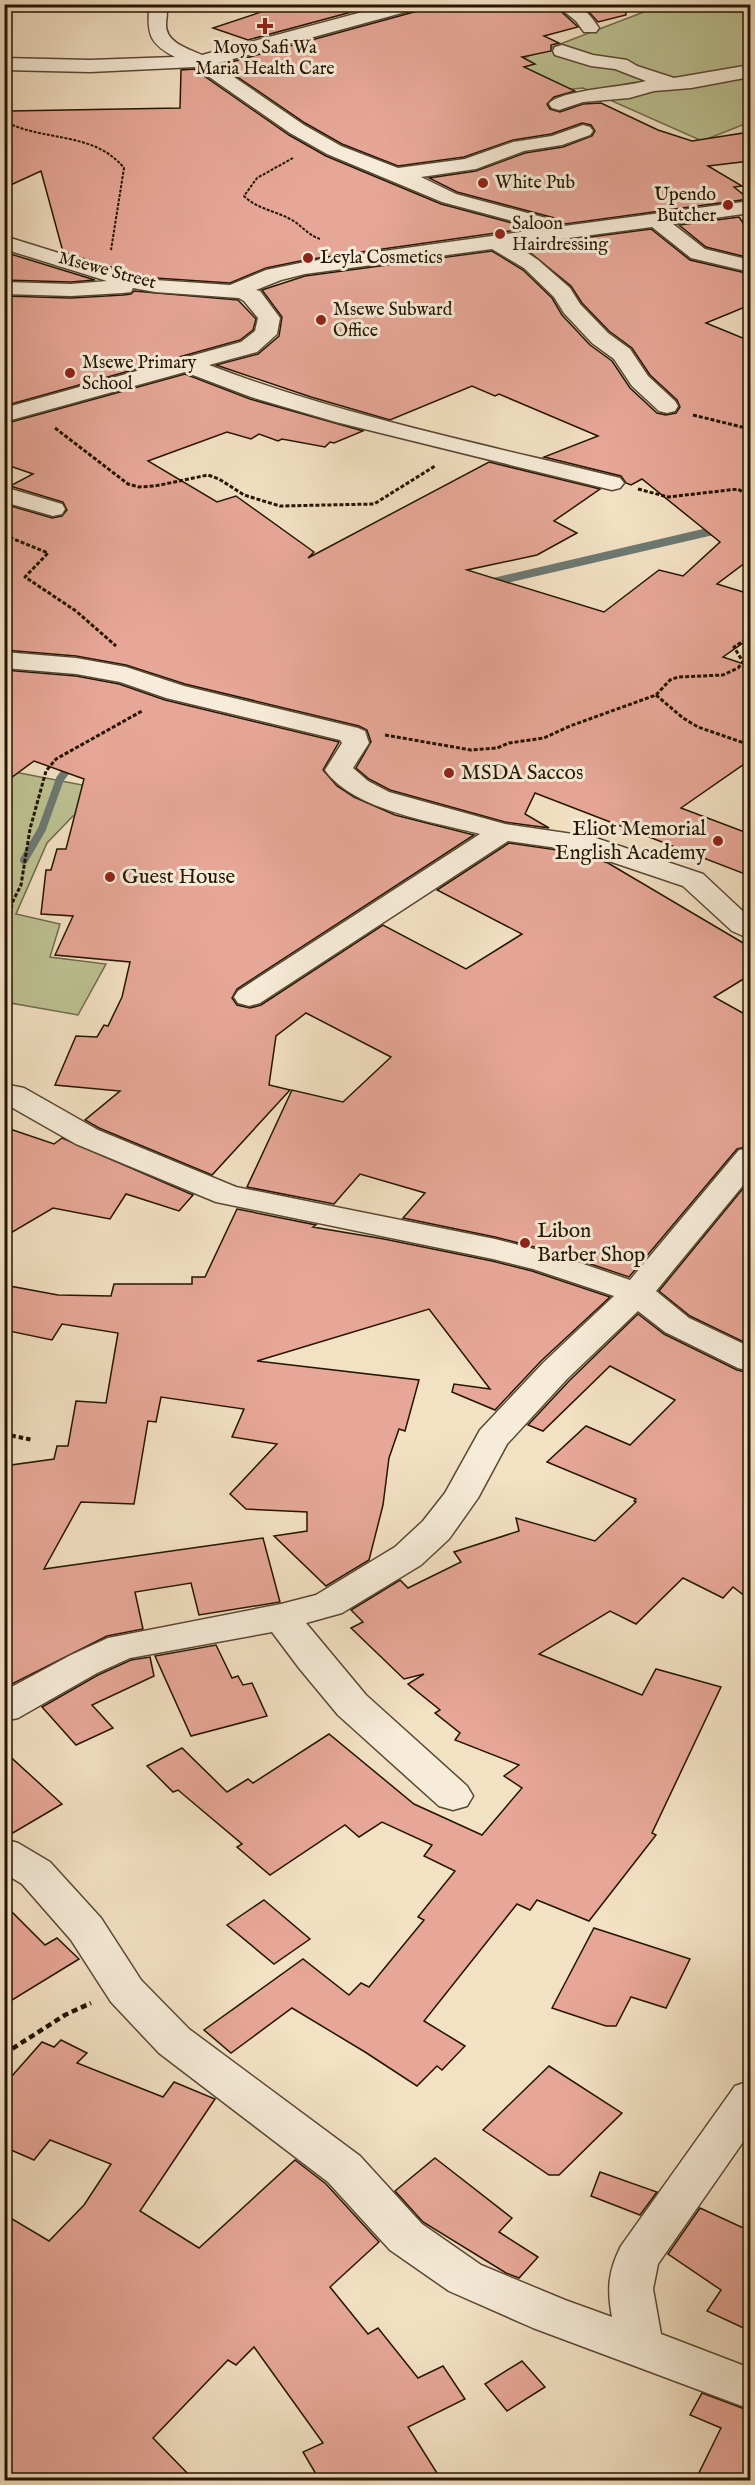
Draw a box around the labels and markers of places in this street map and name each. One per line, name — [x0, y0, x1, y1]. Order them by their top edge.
marker: Moyo Safi Wa Maria Health Care — [256, 17, 274, 35]
place label: Moyo Safi Wa Maria Health Care — [195, 37, 335, 81]
place label: White Pub — [495, 172, 575, 195]
marker: White Pub — [476, 176, 490, 190]
place label: Upendo Butcher — [654, 184, 716, 228]
marker: Upendo Butcher — [721, 198, 735, 212]
place label: Saloon Hairdressing — [512, 213, 608, 257]
marker: Saloon Hairdressing — [493, 227, 507, 241]
place label: Leyla Cosmetics — [320, 247, 443, 270]
marker: Leyla Cosmetics — [301, 251, 315, 265]
place label: Msewe Subward Office — [333, 299, 453, 343]
marker: Msewe Subward Office — [314, 313, 328, 327]
place label: Msewe Primary School — [82, 352, 197, 396]
marker: Msewe Primary School — [63, 366, 77, 380]
place label: MSDA Saccos — [461, 760, 583, 787]
marker: MSDA Saccos — [442, 766, 456, 780]
place label: Eliot Memorial English Academy — [555, 816, 707, 867]
marker: Eliot Memorial English Academy — [711, 834, 725, 848]
place label: Guest House — [122, 864, 236, 891]
marker: Guest House — [103, 870, 117, 884]
place label: Libon Barber Shop — [537, 1218, 645, 1269]
marker: Libon Barber Shop — [518, 1236, 532, 1250]

